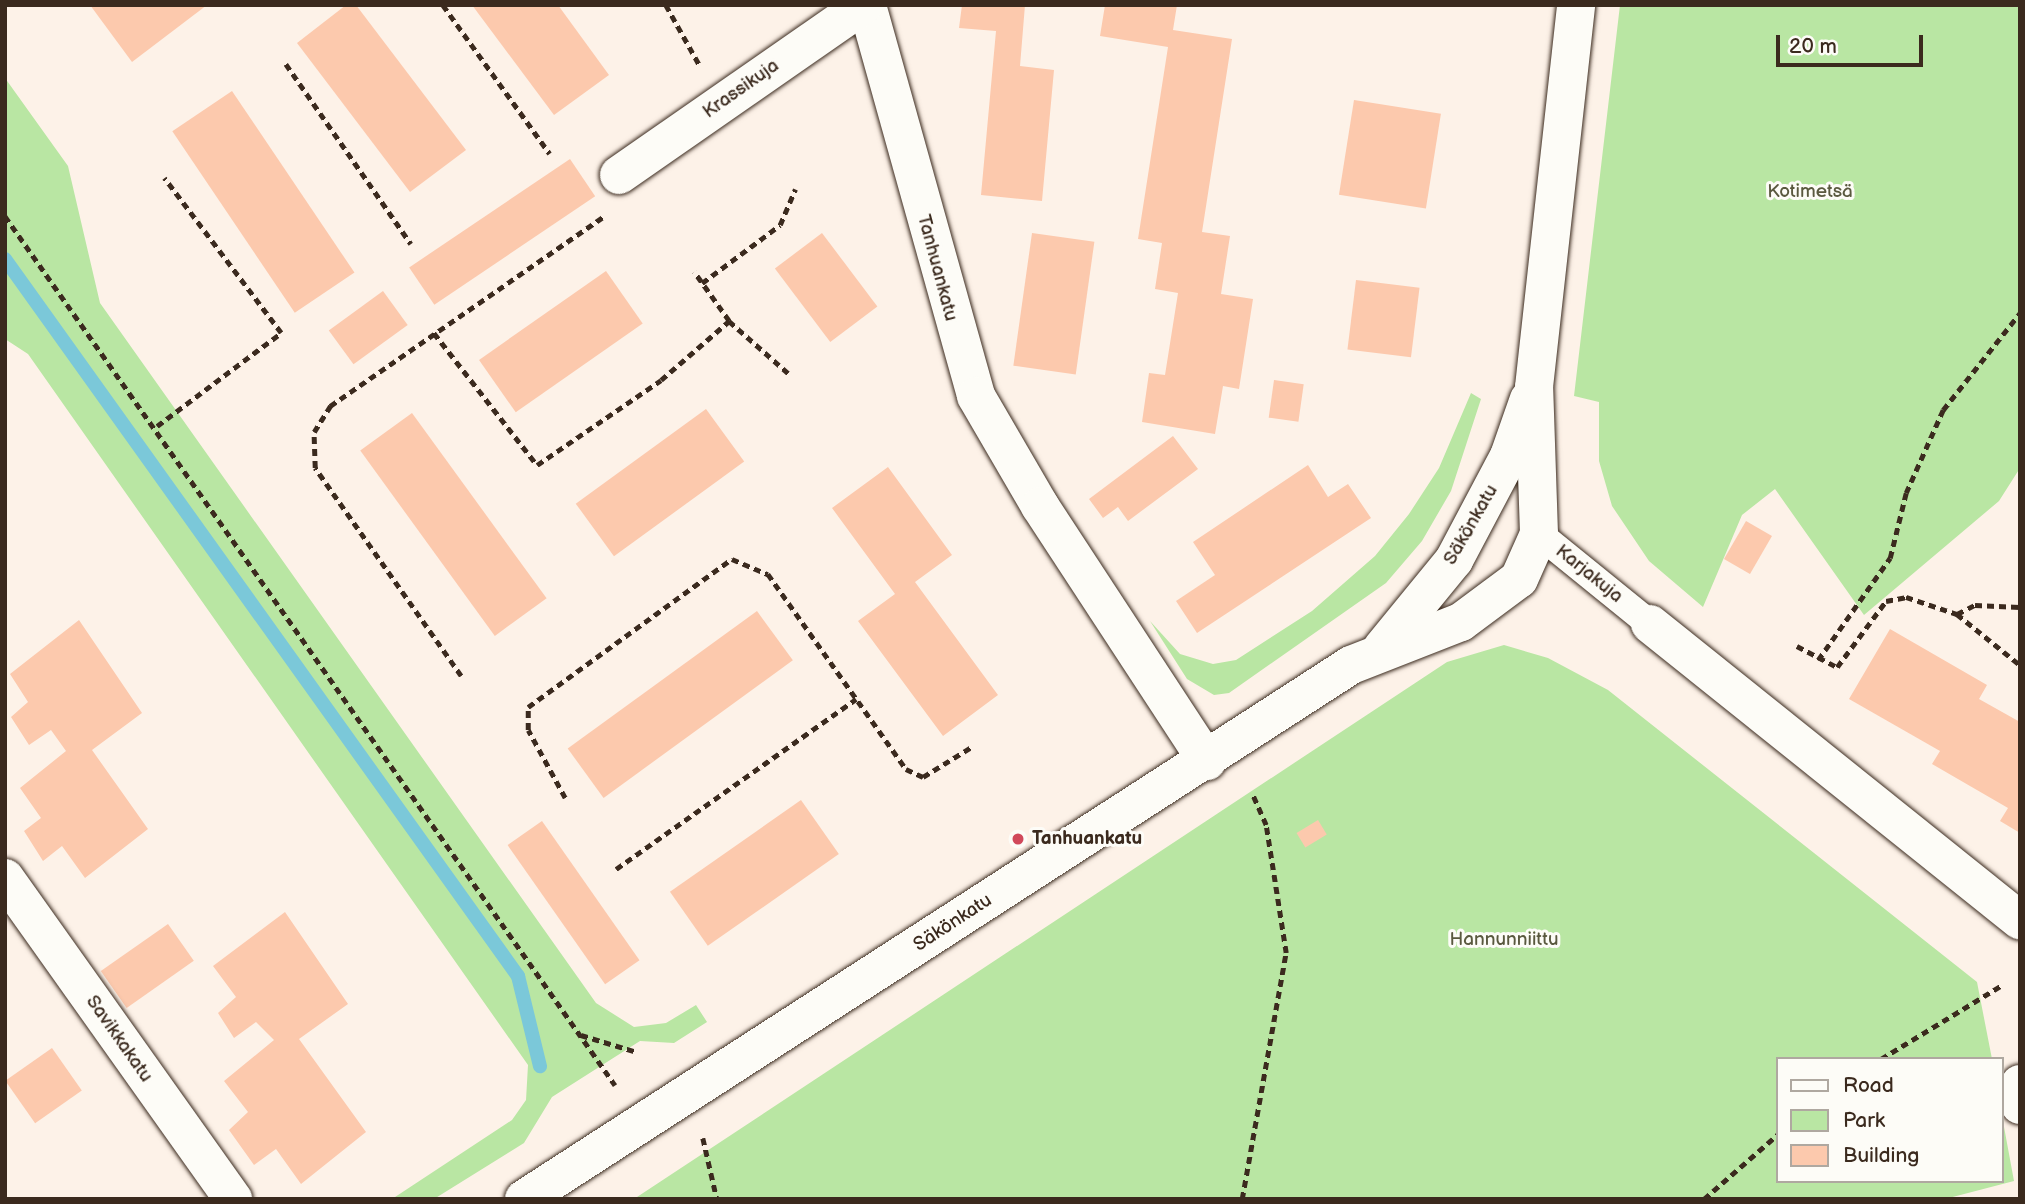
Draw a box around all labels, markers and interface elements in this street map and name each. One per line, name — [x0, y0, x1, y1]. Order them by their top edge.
scale bar — [1780, 21, 1927, 65]
text: 20 m — [1789, 34, 1837, 59]
street label: Krassikuja — [699, 54, 783, 124]
park label: Kotimetsä — [1767, 181, 1853, 203]
street label: Tanhuankatu — [912, 212, 962, 324]
street label: Säkönkatu — [1439, 481, 1503, 569]
street label: Karjakuja — [1551, 540, 1627, 608]
place label: Tanhuankatu — [1032, 828, 1142, 850]
marker: Tanhuankatu — [1010, 831, 1026, 847]
street label: Säkönkatu — [910, 889, 996, 957]
park label: Hannunniittu — [1449, 929, 1559, 951]
street label: Savikkakatu — [81, 991, 157, 1087]
legend — [1776, 1057, 2004, 1183]
text: Road — [1843, 1073, 1894, 1098]
text: Park — [1843, 1108, 1885, 1133]
text: Building — [1843, 1143, 1919, 1168]

